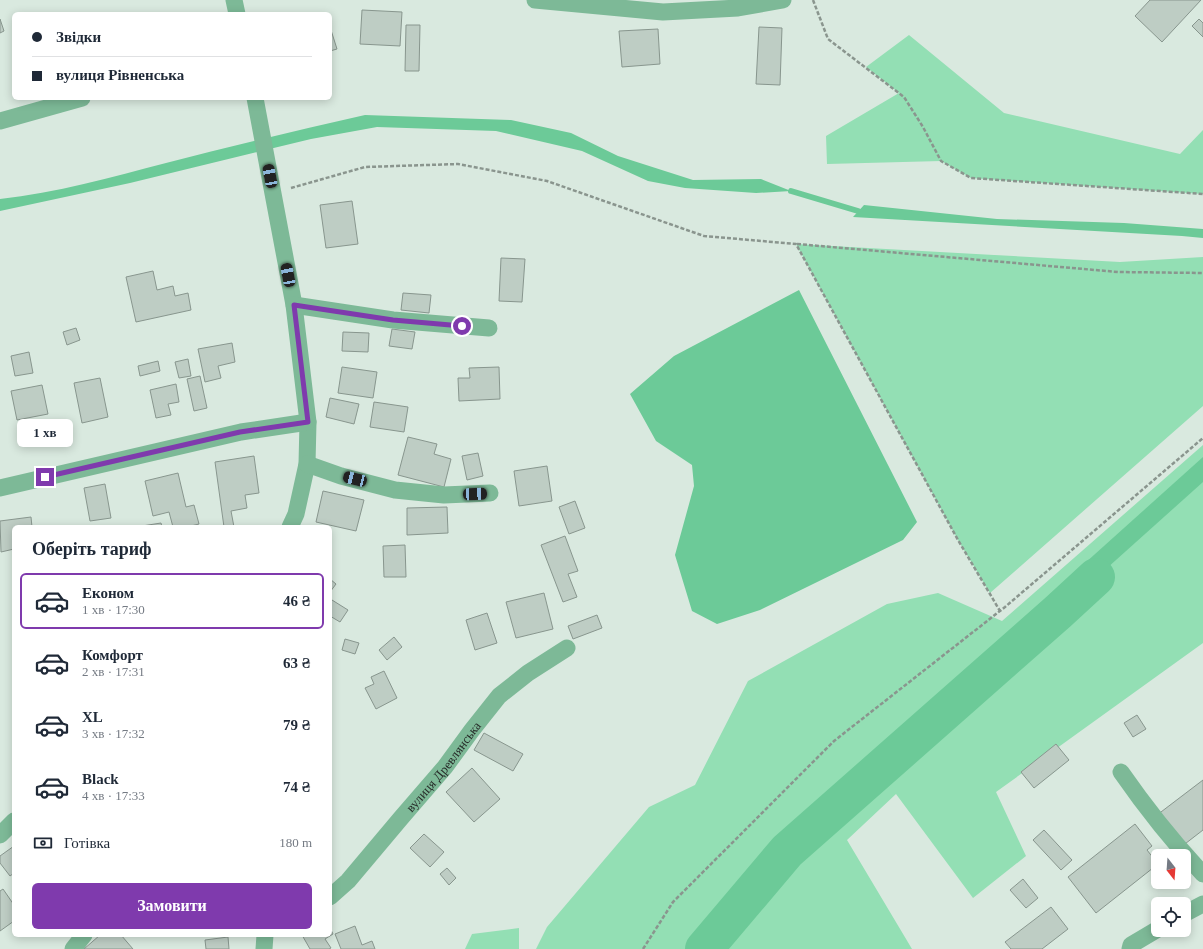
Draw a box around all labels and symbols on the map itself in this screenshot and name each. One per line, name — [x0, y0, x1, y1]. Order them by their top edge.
car — [262, 163, 278, 189]
car — [280, 262, 296, 288]
route start — [453, 317, 471, 335]
callout: 1 хв — [17, 419, 73, 447]
route end — [36, 468, 54, 486]
car — [342, 470, 368, 488]
car — [463, 488, 487, 500]
street label: вулиця Древлянська — [403, 718, 484, 815]
north arrow — [1151, 849, 1191, 889]

